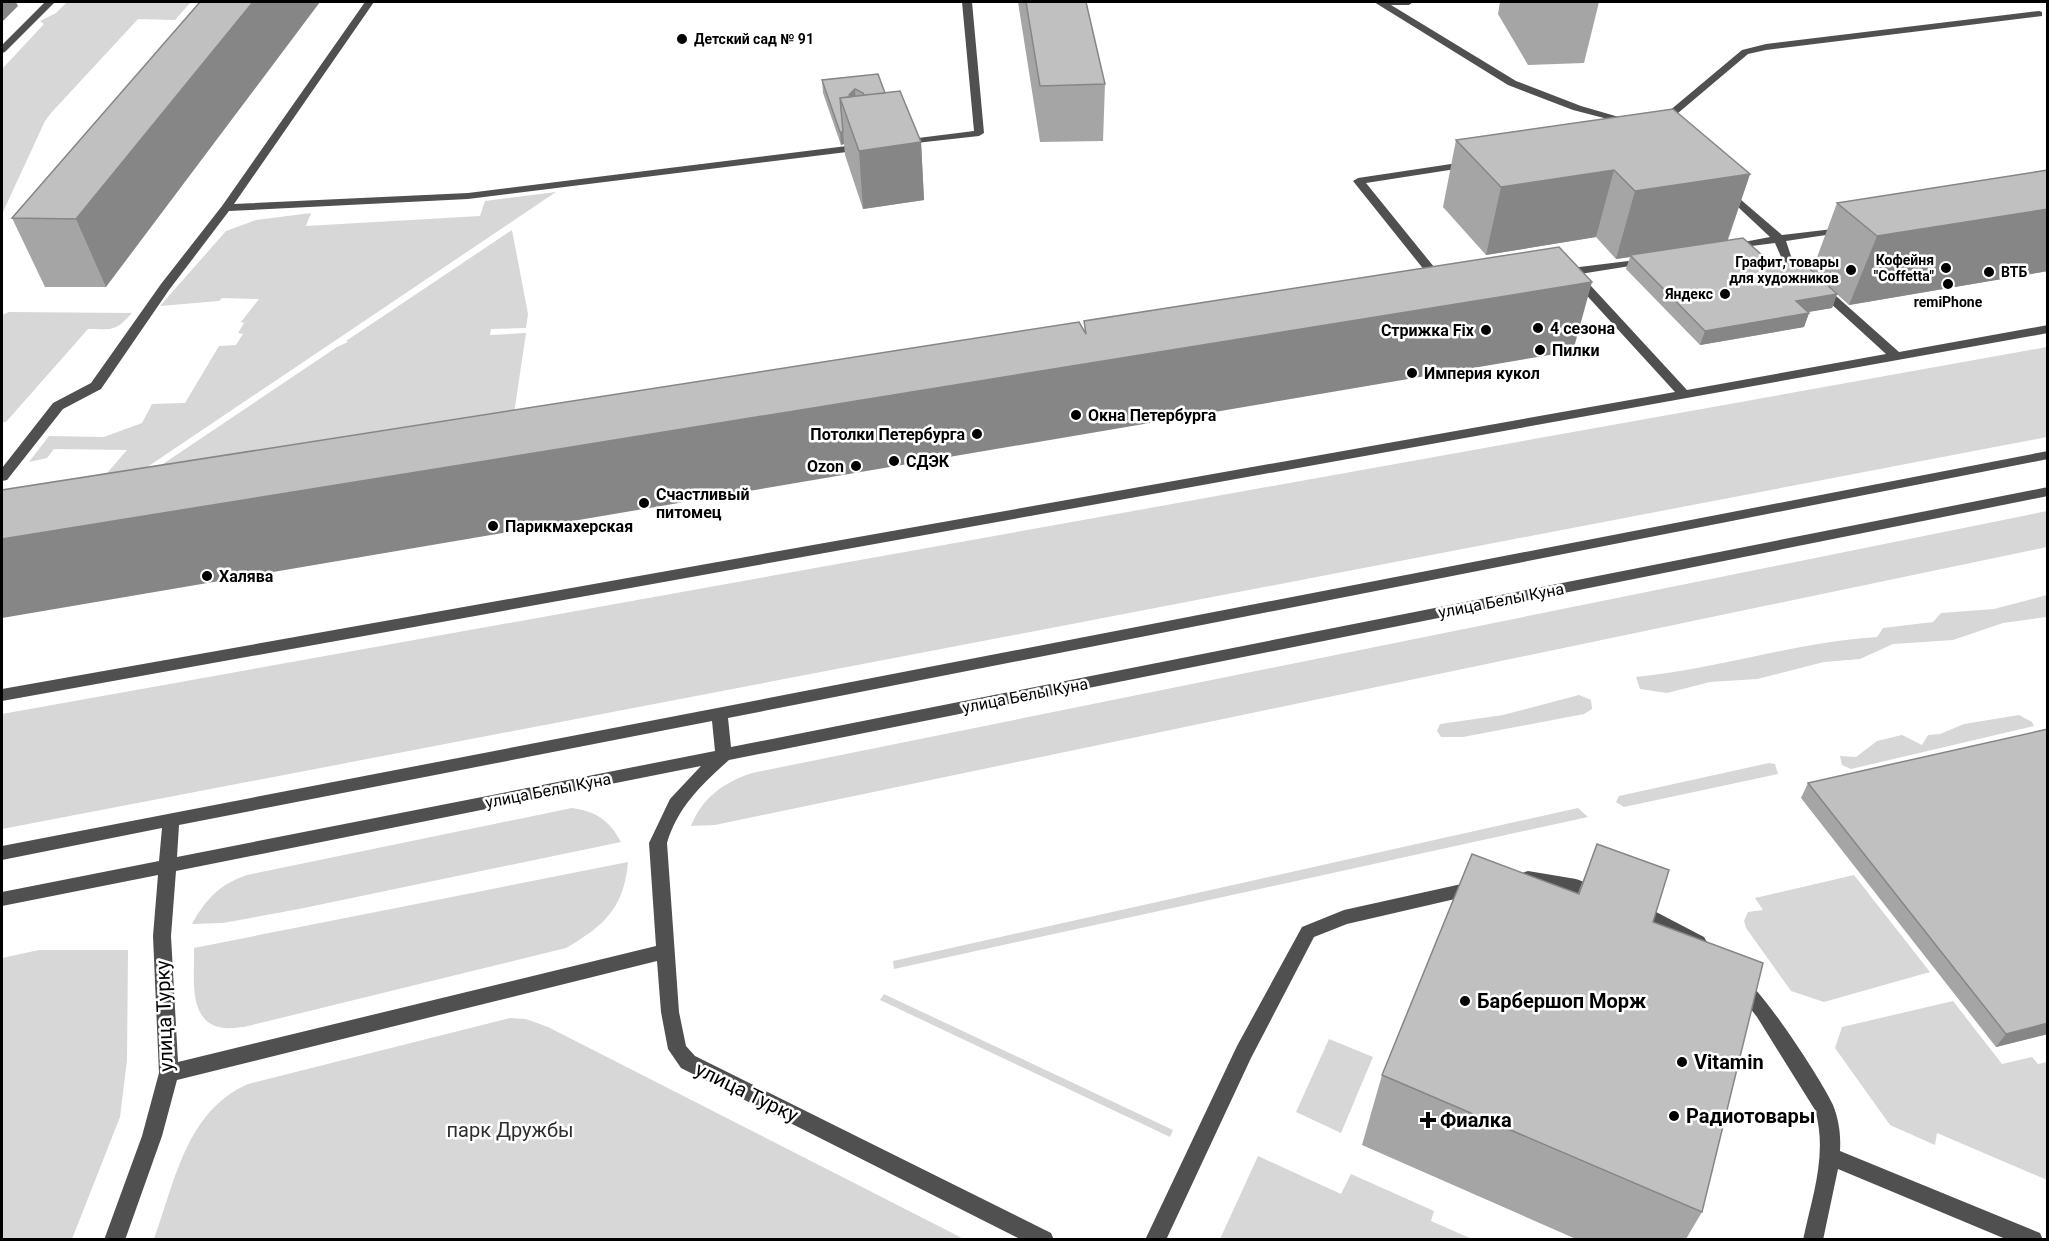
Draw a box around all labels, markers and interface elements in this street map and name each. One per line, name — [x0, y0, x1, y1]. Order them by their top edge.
place label: Детский сад № 91 — [694, 31, 814, 47]
marker: Детский сад № 91 — [675, 32, 689, 46]
place label: Кофейня "Соffettа" — [1874, 252, 1935, 284]
place label: Графит, товары для художников — [1729, 254, 1839, 286]
marker: Кофейня "Соffettа" — [1939, 261, 1953, 275]
marker: Графит, товары для художников — [1844, 263, 1858, 277]
place label: ВТБ — [2001, 264, 2027, 280]
marker: ВТБ — [1982, 265, 1996, 279]
marker: remiPhone — [1941, 277, 1955, 291]
place label: Яндекс — [1664, 286, 1713, 302]
marker: Яндекс — [1718, 287, 1732, 301]
place label: remiPhone — [1914, 294, 1983, 310]
place label: 4 сезона — [1550, 319, 1615, 338]
place label: Стрижка Fix — [1381, 321, 1475, 340]
marker: 4 сезона — [1531, 321, 1545, 335]
marker: Стрижка Fix — [1479, 323, 1493, 337]
place label: Пилки — [1552, 341, 1600, 360]
marker: Пилки — [1533, 343, 1547, 357]
place label: Империя кукол — [1424, 364, 1540, 383]
marker: Империя кукол — [1405, 366, 1419, 380]
place label: Окна Петербурга — [1088, 406, 1217, 425]
marker: Окна Петербурга — [1069, 408, 1083, 422]
place label: Потолки Петербурга — [810, 425, 965, 444]
marker: Потолки Петербурга — [970, 427, 984, 441]
place label: СДЭК — [906, 452, 950, 471]
marker: СДЭК — [887, 454, 901, 468]
place label: Ozon — [807, 457, 844, 476]
marker: Ozon — [849, 459, 863, 473]
place label: Счастливый питомец — [656, 485, 749, 522]
marker: Счастливый питомец — [637, 496, 651, 510]
place label: Парикмахерская — [505, 517, 633, 536]
marker: Парикмахерская — [486, 519, 500, 533]
place label: Халява — [219, 567, 274, 586]
marker: Халява — [200, 569, 214, 583]
street label: улица Белы Куна — [1437, 579, 1566, 622]
street label: улица Белы Куна — [961, 674, 1090, 717]
street label: улица Белы Куна — [484, 769, 613, 812]
street label: улица Турку — [150, 959, 178, 1072]
place label: Барбершоп Морж — [1477, 989, 1646, 1013]
marker: Барбершоп Морж — [1458, 994, 1472, 1008]
place label: Vitamin — [1694, 1050, 1764, 1074]
marker: Vitamin — [1675, 1055, 1689, 1069]
street label: улица Турку — [692, 1057, 803, 1127]
place label: Радиотовары — [1686, 1104, 1815, 1128]
place label: Фиалка — [1440, 1108, 1512, 1132]
marker: Радиотовары — [1667, 1109, 1681, 1123]
marker: Фиалка — [1421, 1113, 1435, 1127]
park label: парк Дружбы — [447, 1118, 573, 1142]

